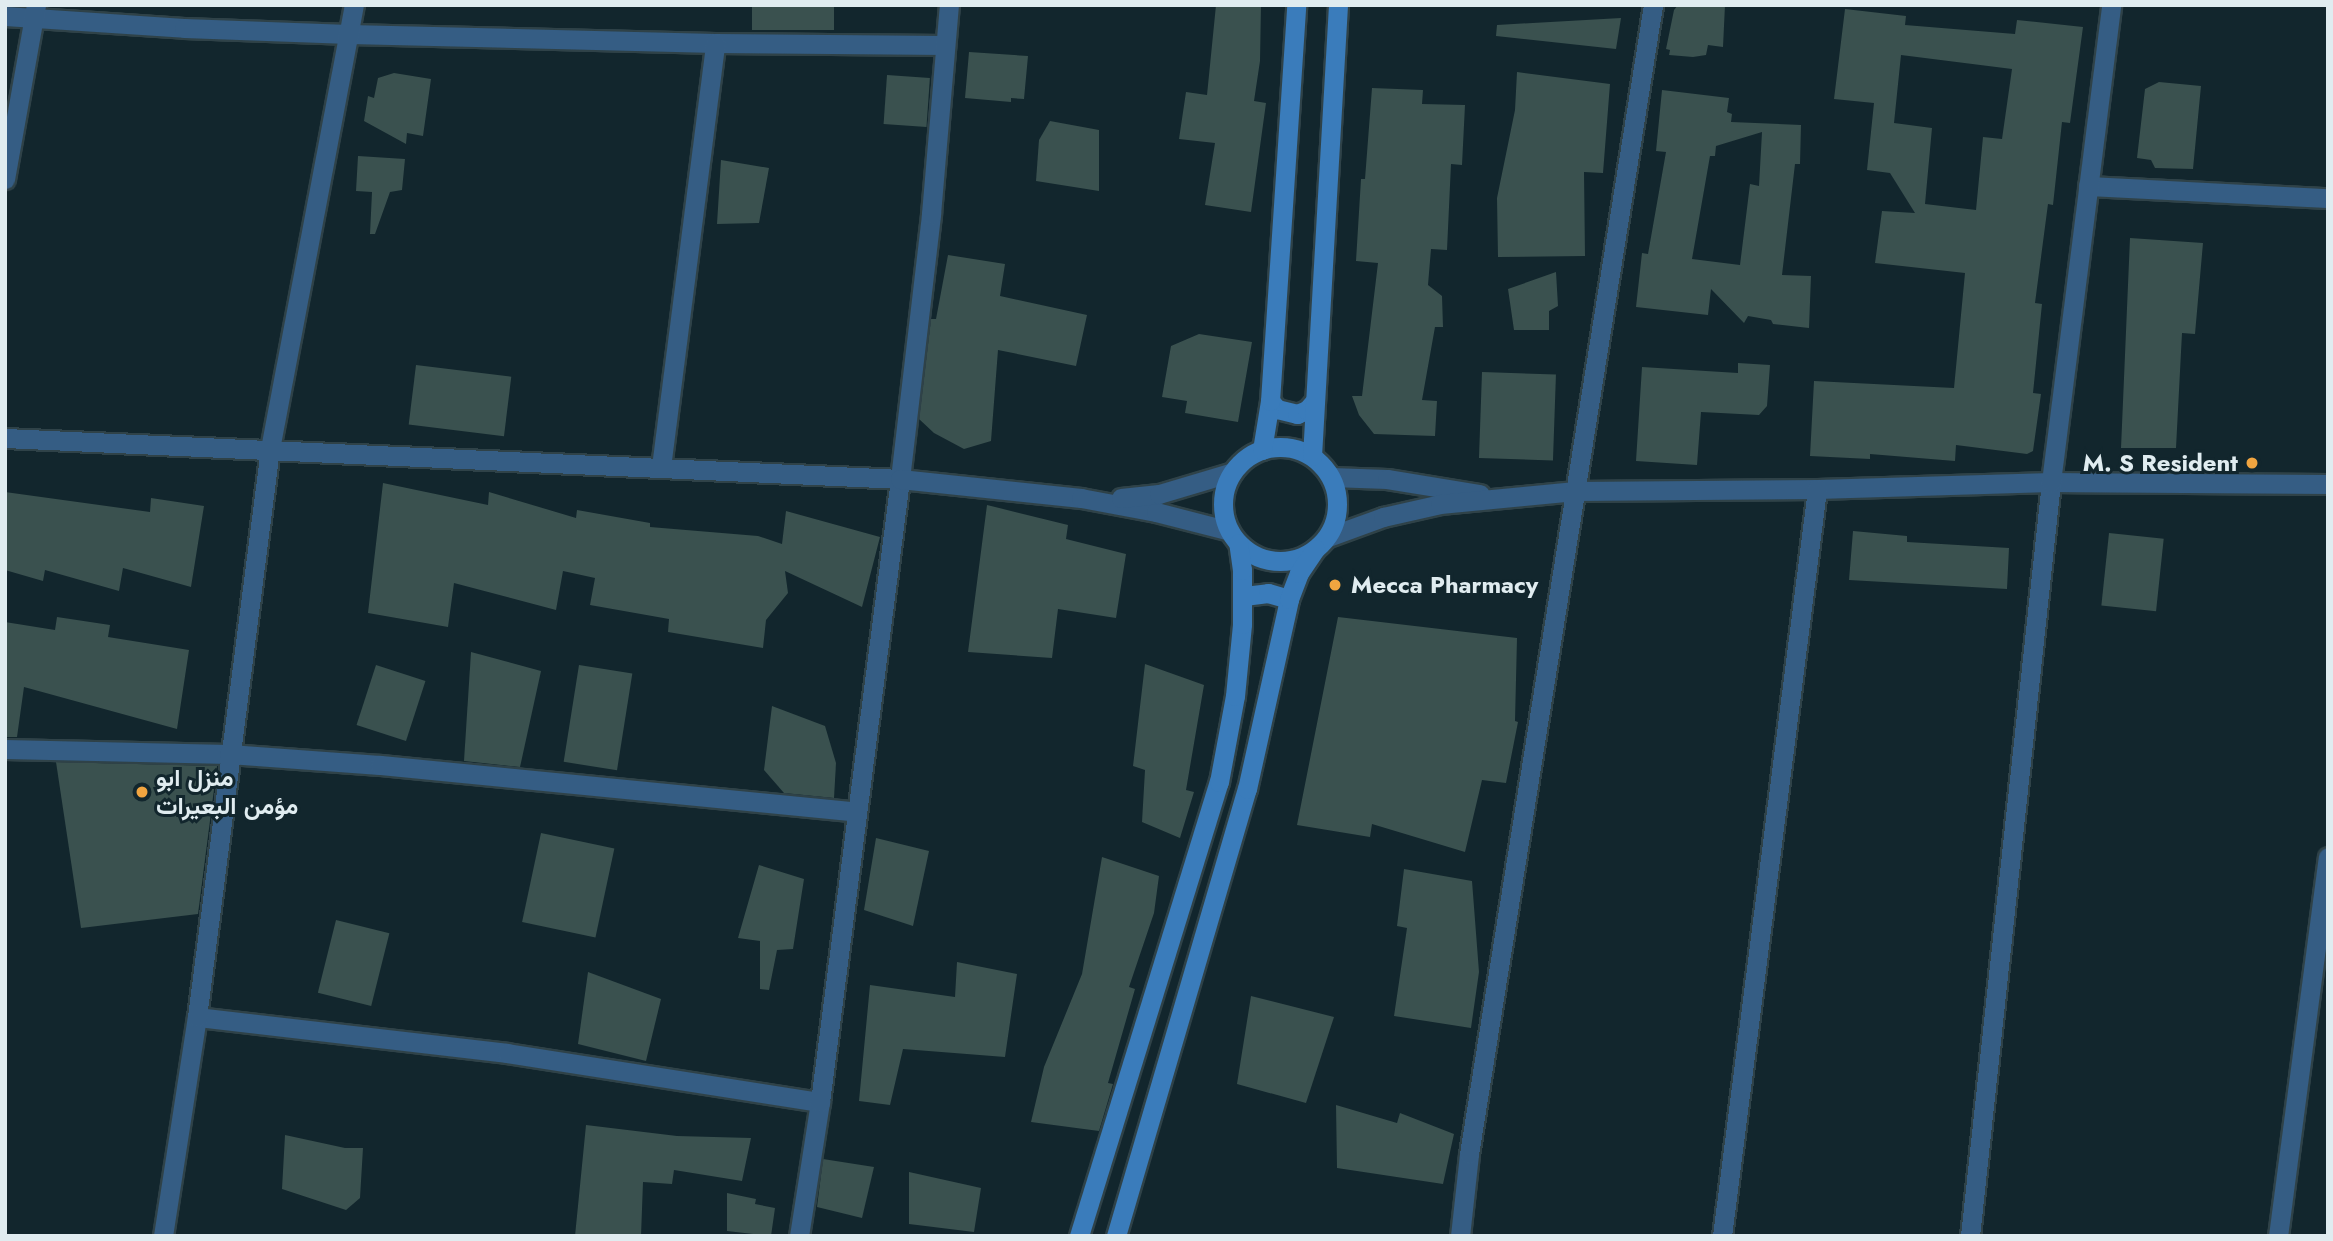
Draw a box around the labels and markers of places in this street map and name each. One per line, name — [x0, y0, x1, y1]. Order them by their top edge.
place label: M. S Resident — [2083, 449, 2238, 477]
marker: M. S Resident — [2244, 455, 2260, 471]
place label: Mecca Pharmacy — [1351, 571, 1538, 599]
marker: Mecca Pharmacy — [1325, 575, 1345, 595]
place label: منزل ابو مؤمن البعيرات — [156, 764, 298, 820]
marker: منزل ابو مؤمن البعيرات — [134, 784, 150, 800]

